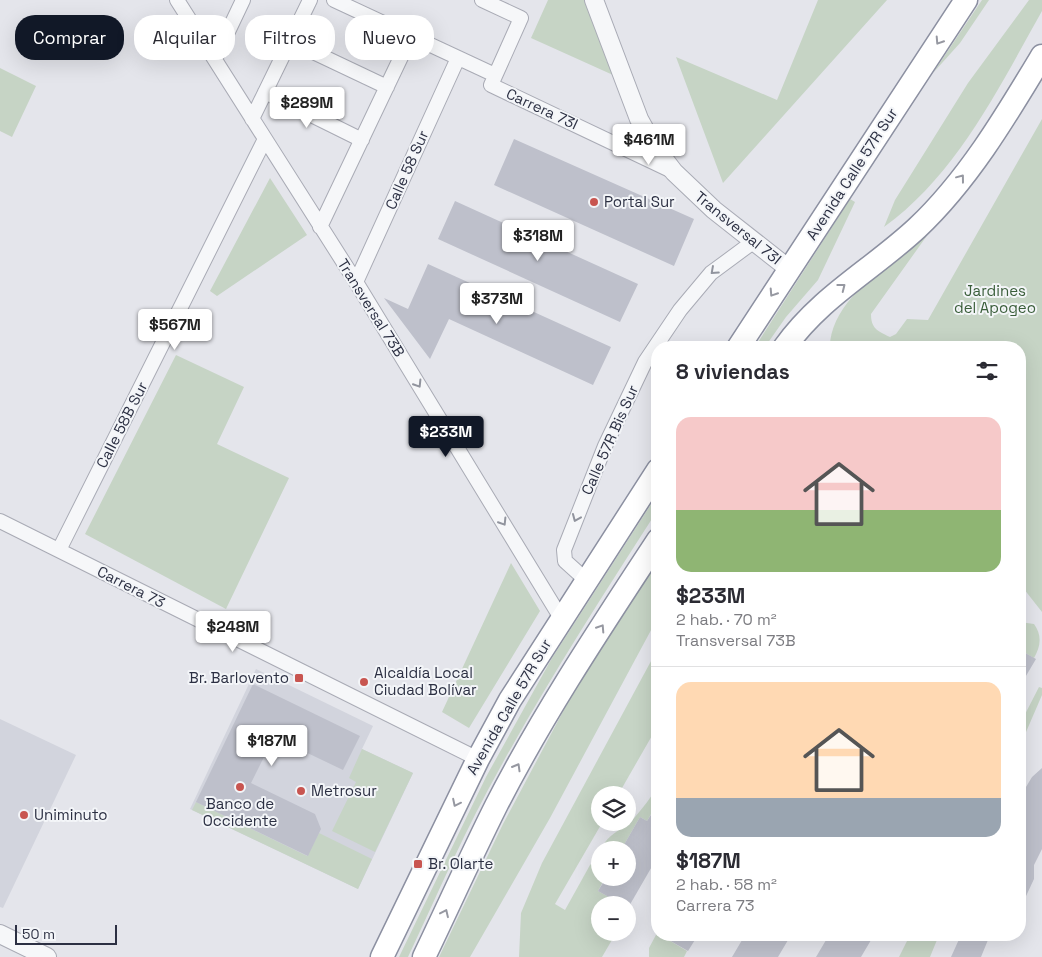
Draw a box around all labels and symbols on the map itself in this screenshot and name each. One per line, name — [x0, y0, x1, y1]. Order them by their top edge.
one-way arrow — [936, 35, 946, 44]
street label: Carrera 73I — [503, 84, 581, 133]
pin: $289M — [272, 86, 342, 129]
street label: Avenida Calle 57R Sur — [802, 104, 902, 243]
pin: $461M — [614, 124, 684, 166]
street label: Calle 58 Sur — [381, 127, 433, 212]
one-way arrow — [956, 175, 964, 184]
street label: Transversal 73I — [691, 187, 785, 268]
place label: Portal Sur — [604, 192, 675, 211]
marker: Portal Sur — [588, 196, 600, 208]
pin: $318M — [503, 220, 573, 262]
street label: Transversal 73B — [334, 255, 409, 360]
one-way arrow — [710, 266, 719, 275]
park label: Jardines del Apogeo — [954, 281, 1036, 317]
pin: $373M — [462, 282, 532, 325]
one-way arrow — [836, 285, 845, 293]
one-way arrow — [770, 288, 780, 297]
pin: $567M — [140, 308, 210, 351]
street label: Calle 58B Sur — [92, 378, 152, 471]
one-way arrow — [411, 378, 421, 387]
street label: Calle 57R Bis Sur — [577, 382, 642, 498]
pin: $233M — [411, 416, 481, 458]
one-way arrow — [571, 513, 582, 522]
one-way arrow — [496, 517, 506, 526]
street label: Carrera 73 — [94, 561, 168, 612]
pin: $248M — [198, 610, 268, 653]
one-way arrow — [594, 624, 604, 633]
street label: Avenida Calle 57R Sur — [462, 635, 555, 778]
place label: Alcaldía Local Ciudad Bolívar — [374, 663, 477, 699]
place label: Br. Barlovento — [189, 668, 289, 687]
marker: Br. Barlovento — [293, 672, 305, 684]
marker: Alcaldía Local Ciudad Bolívar — [358, 676, 370, 688]
pin: $187M — [237, 724, 307, 767]
one-way arrow — [511, 764, 521, 773]
marker: Banco de Occidente — [234, 781, 246, 793]
place label: Metrosur — [311, 781, 377, 800]
marker: Metrosur — [295, 785, 307, 797]
place label: Banco de Occidente — [203, 794, 277, 830]
one-way arrow — [452, 798, 462, 807]
place label: Uniminuto — [34, 805, 108, 824]
marker: Uniminuto — [18, 809, 30, 821]
place label: Br. Olarte — [428, 854, 493, 873]
marker: Br. Olarte — [412, 858, 424, 870]
one-way arrow — [439, 909, 450, 918]
scale bar — [15, 922, 118, 945]

